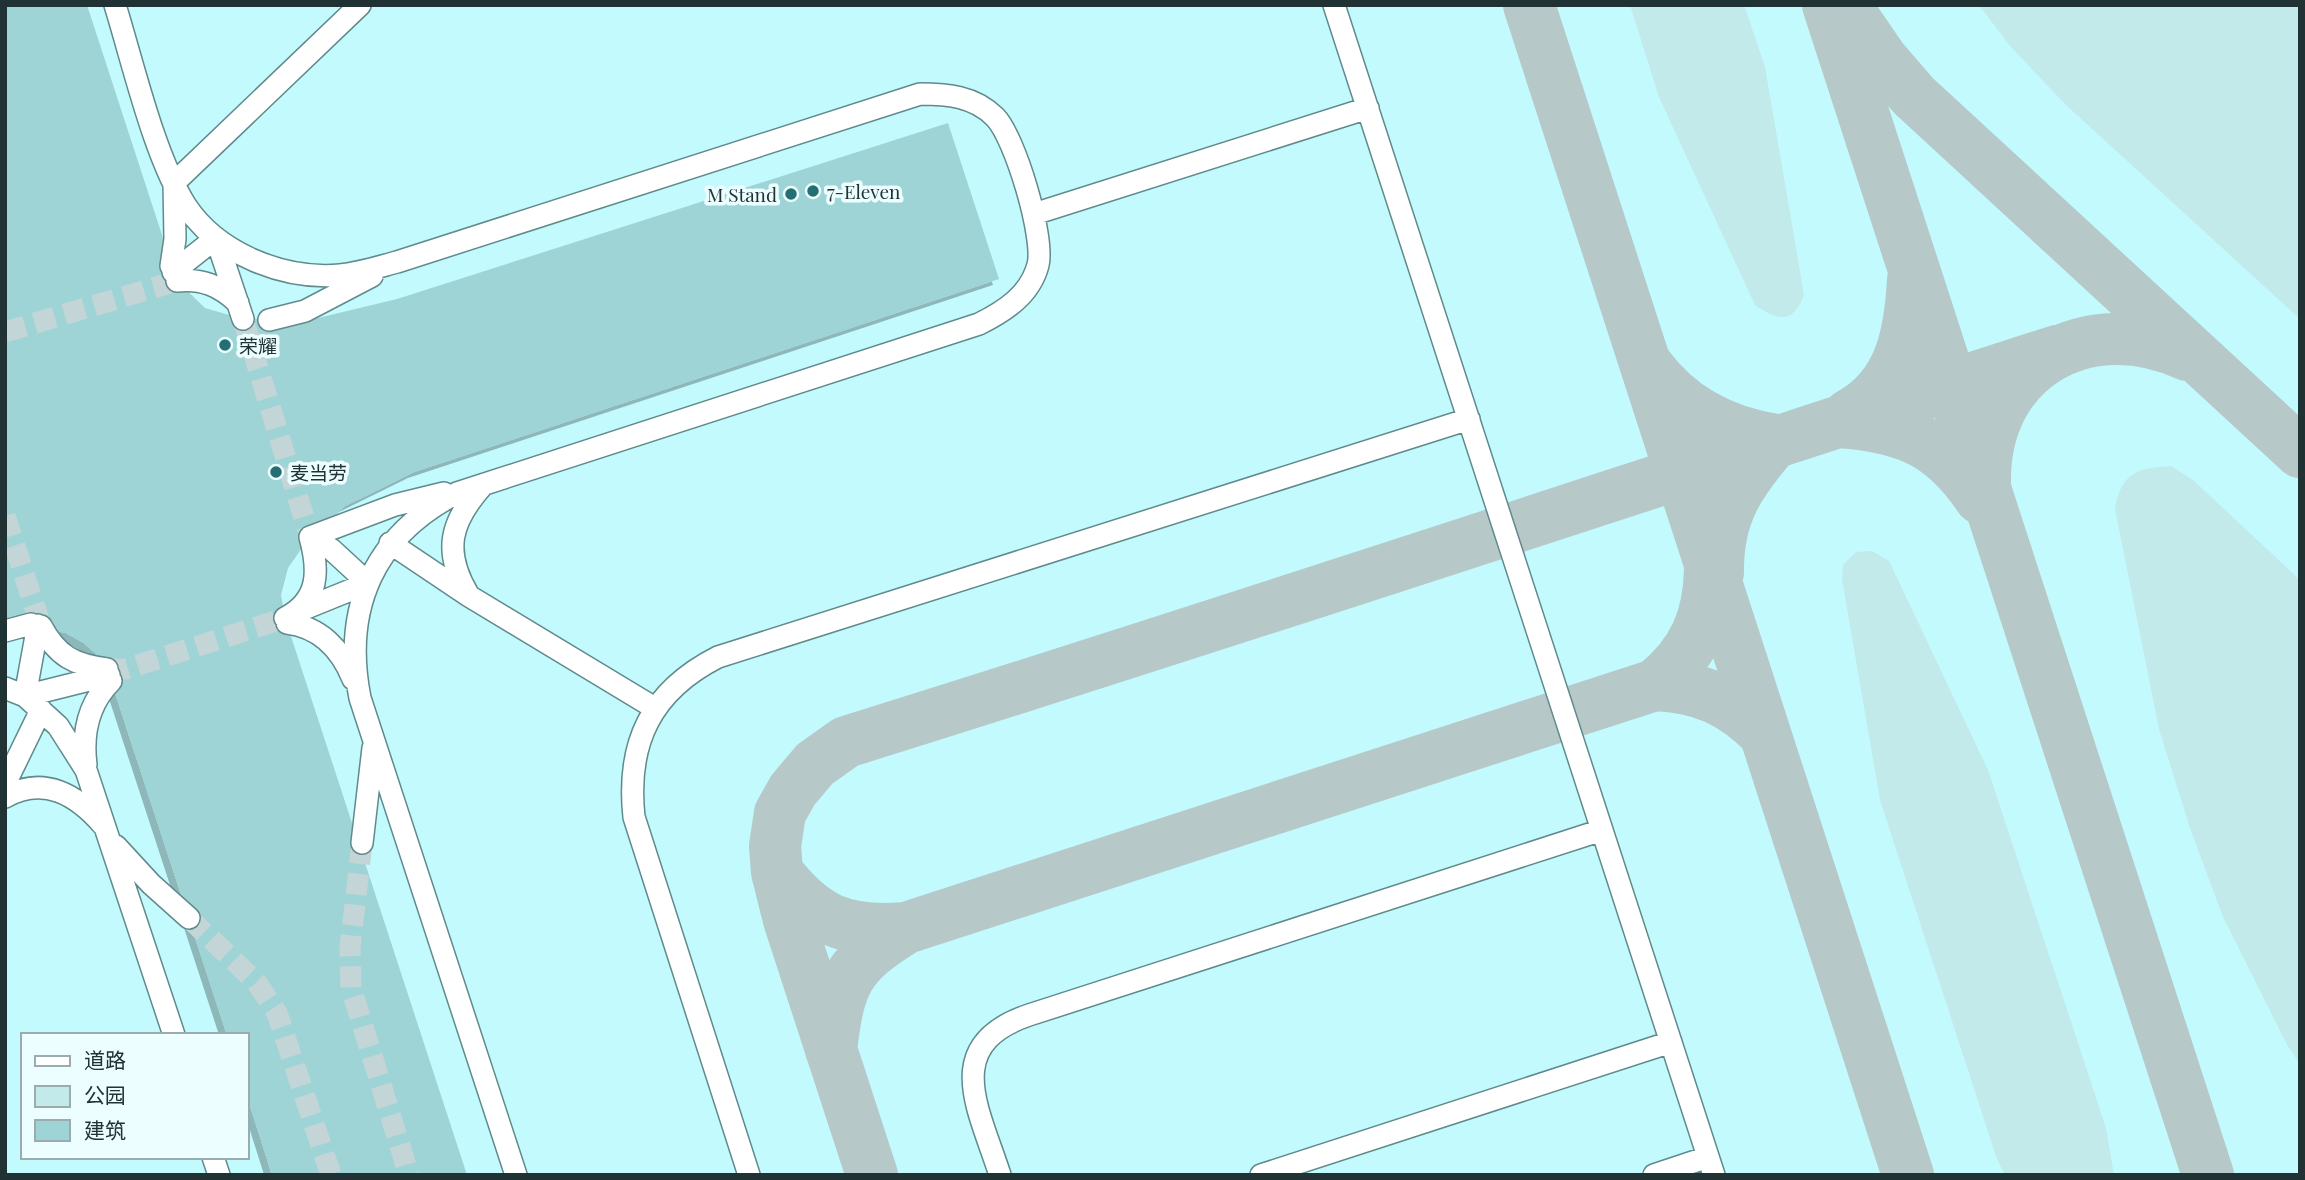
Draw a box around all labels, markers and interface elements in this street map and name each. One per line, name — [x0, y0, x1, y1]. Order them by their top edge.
place label: 7-Eleven — [827, 178, 901, 204]
place label: M Stand — [707, 181, 777, 207]
marker: 7-Eleven — [805, 183, 821, 199]
marker: M Stand — [783, 186, 799, 202]
place label: 荣耀 — [239, 332, 277, 358]
marker: 荣耀 — [217, 337, 233, 353]
place label: 麦当劳 — [290, 459, 347, 485]
marker: 麦当劳 — [268, 464, 284, 480]
legend — [21, 1033, 248, 1159]
text: 道路 — [84, 1045, 126, 1073]
text: 公园 — [84, 1080, 126, 1108]
text: 建筑 — [84, 1115, 126, 1143]

